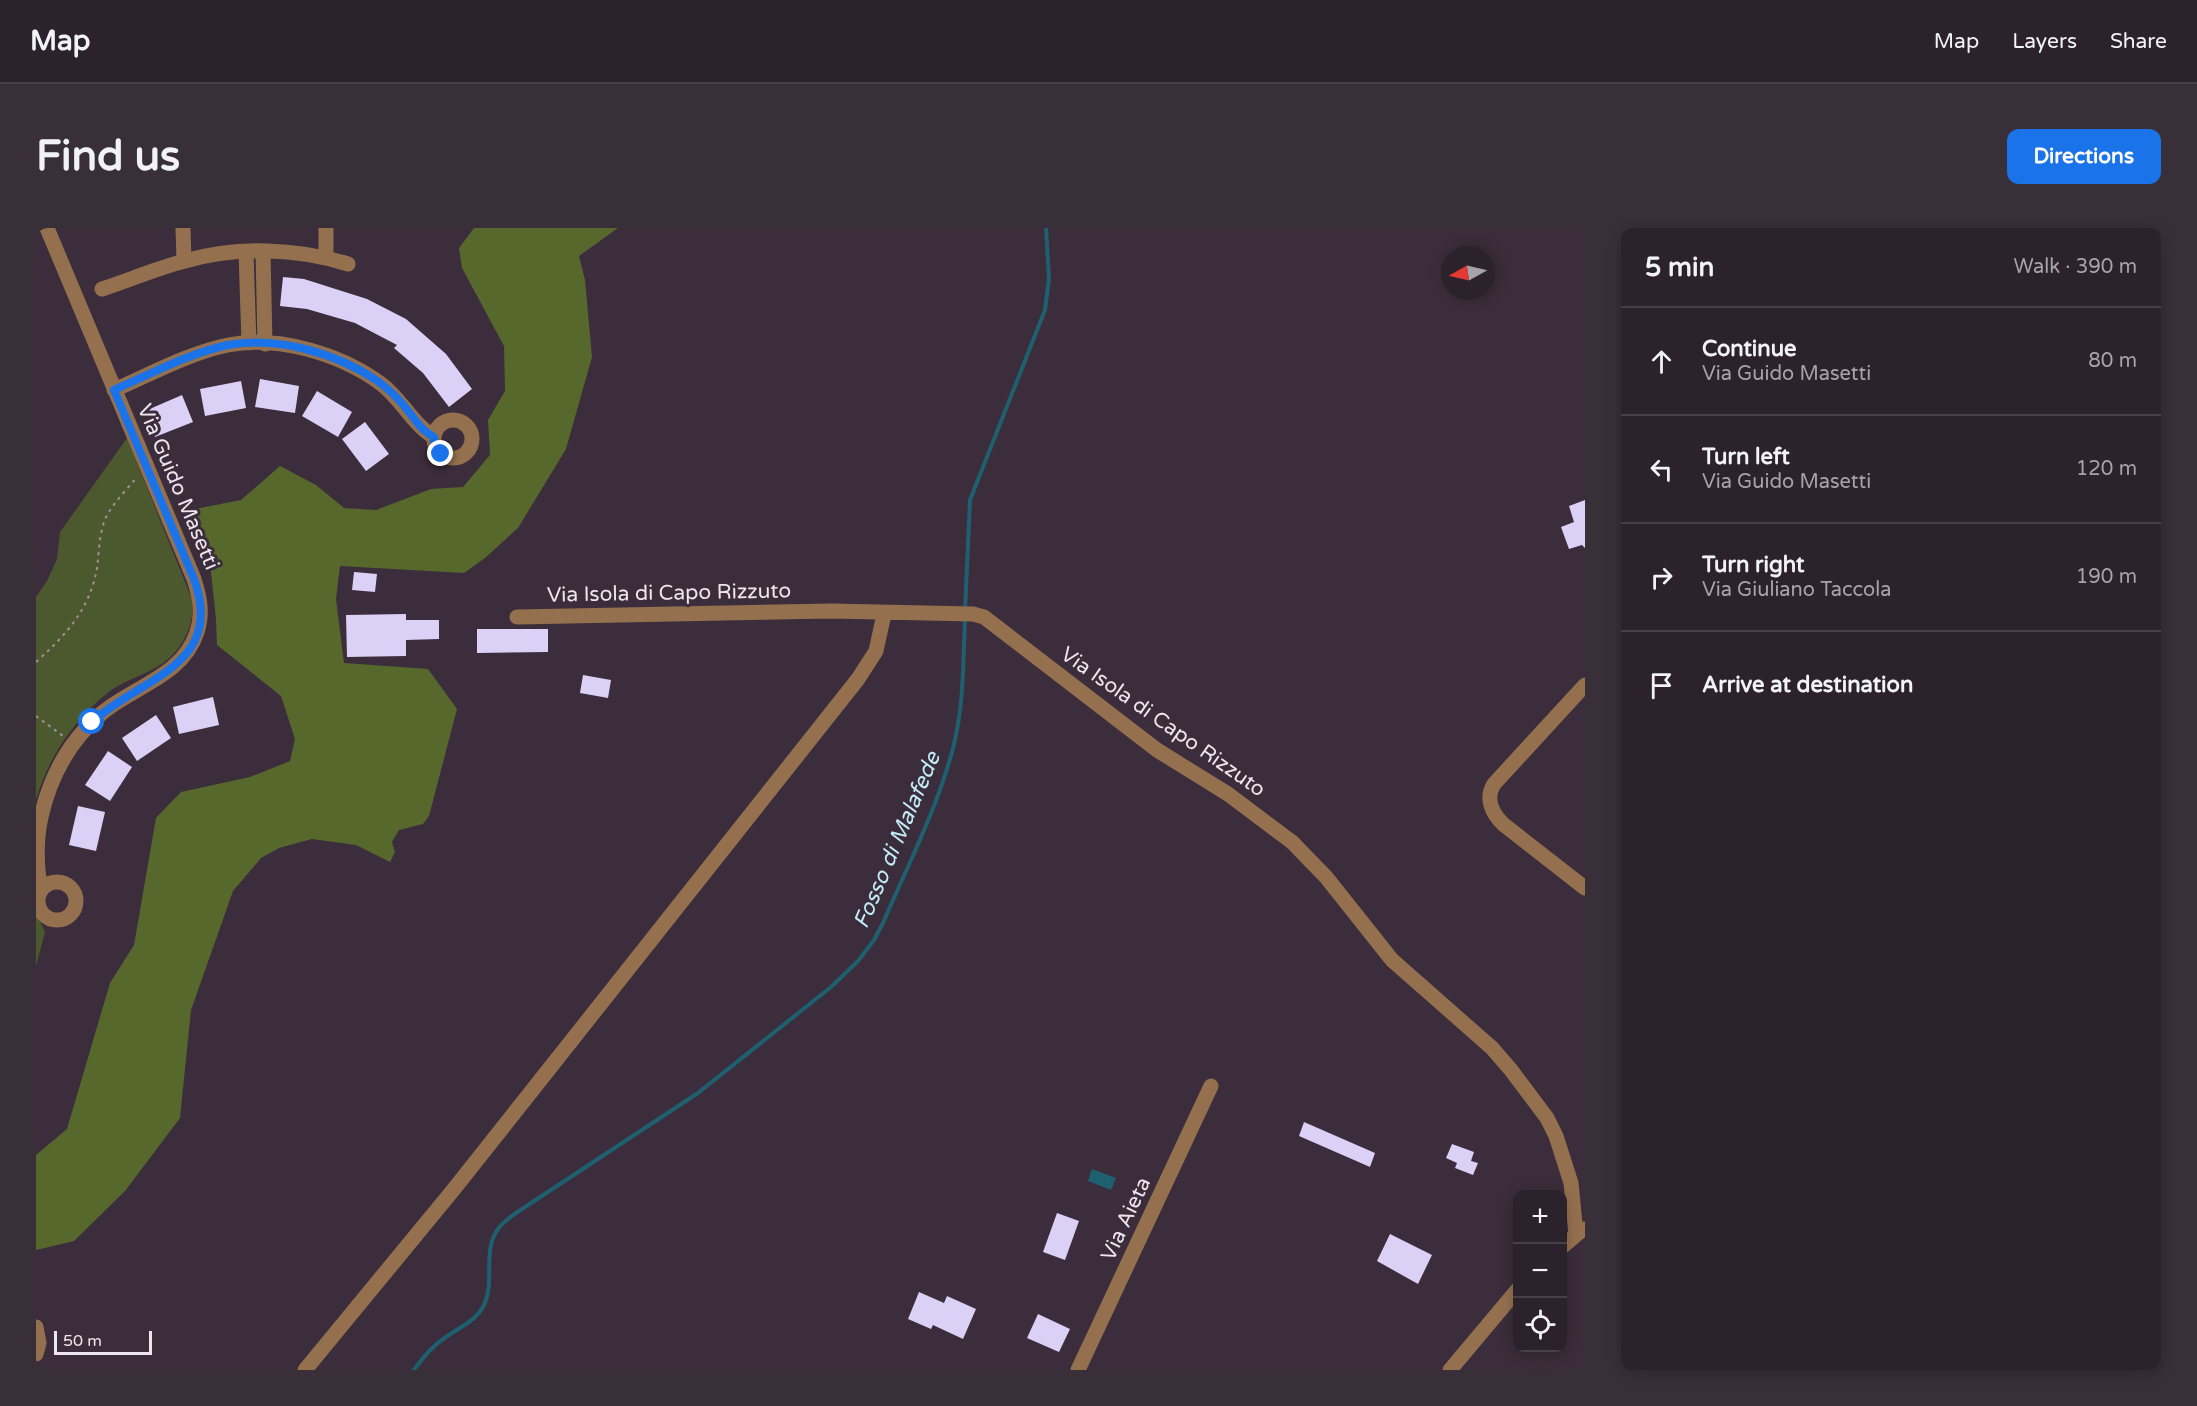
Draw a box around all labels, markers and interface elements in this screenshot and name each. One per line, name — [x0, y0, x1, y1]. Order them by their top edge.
text: Map — [30, 24, 90, 58]
text: Map — [1934, 29, 1979, 54]
text: Layers — [2012, 29, 2077, 54]
text: Share — [2110, 29, 2167, 54]
button: Directions — [2007, 129, 2161, 184]
text: Find us — [36, 131, 180, 182]
north arrow — [1441, 246, 1495, 300]
text: 5 min — [1645, 252, 1714, 283]
text: Walk · 390 m — [2014, 255, 2137, 279]
text: Continue — [1702, 336, 1797, 362]
icon: ahead — [1645, 345, 1678, 378]
text: 80 m — [2088, 349, 2137, 373]
text: Via Guido Masetti — [1702, 362, 1871, 386]
street label: Via Guido Masetti — [132, 400, 224, 574]
route end — [427, 440, 453, 466]
text: Turn left — [1702, 444, 1790, 470]
icon: left — [1645, 453, 1678, 486]
text: 120 m — [2076, 457, 2137, 481]
text: Via Guido Masetti — [1702, 470, 1871, 494]
text: Turn right — [1702, 552, 1804, 578]
icon: right — [1645, 561, 1678, 594]
text: 190 m — [2076, 565, 2137, 589]
street label: Via Isola di Capo Rizzuto — [547, 578, 791, 608]
text: Via Giuliano Taccola — [1702, 578, 1892, 602]
street label: Via Isola di Capo Rizzuto — [1056, 642, 1270, 802]
icon: arrive — [1645, 669, 1678, 702]
text: Arrive at destination — [1702, 672, 1913, 698]
route start — [78, 708, 104, 734]
water label: Fosso di Malafede — [848, 747, 946, 932]
street label: Via Aieta — [1096, 1173, 1156, 1265]
map controls — [1513, 1190, 1567, 1352]
button: + — [1513, 1190, 1567, 1244]
button: − — [1513, 1244, 1567, 1298]
button: locate — [1513, 1298, 1567, 1352]
scale bar — [54, 1328, 152, 1356]
text: 50 m — [63, 1331, 102, 1351]

